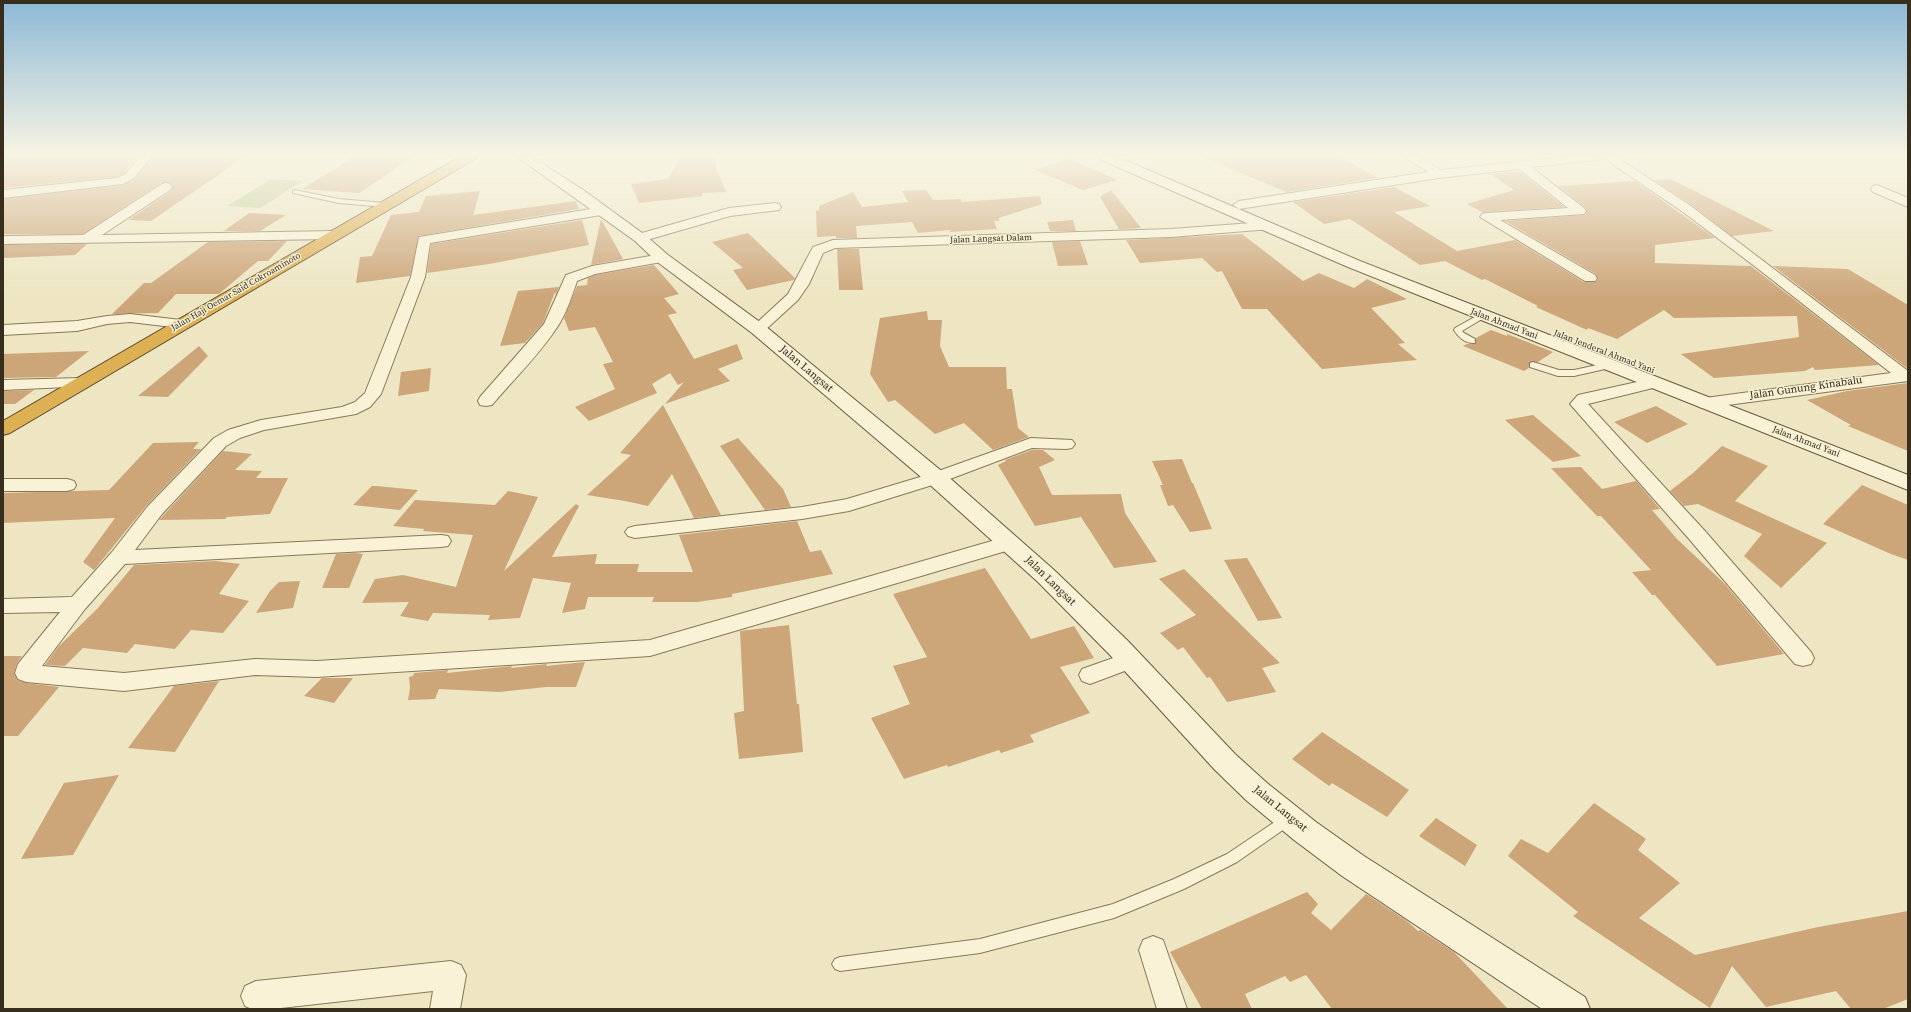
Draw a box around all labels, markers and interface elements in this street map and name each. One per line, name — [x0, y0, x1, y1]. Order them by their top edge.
street label: Jalan Langsat Dalam — [950, 232, 1032, 246]
street label: Jalan Haji Oemar Said Cokroaminoto — [170, 250, 302, 334]
street label: Jalan Ahmad Yani — [1469, 306, 1539, 342]
street label: Jalan Jenderal Ahmad Yani — [1552, 328, 1656, 376]
street label: Jalan Langsat — [777, 343, 835, 395]
street label: Jalan Gunung Kinabalu — [1749, 374, 1863, 402]
street label: Jalan Ahmad Yani — [1771, 424, 1841, 460]
street label: Jalan Langsat — [1022, 553, 1078, 609]
street label: Jalan Langsat — [1250, 783, 1310, 835]

